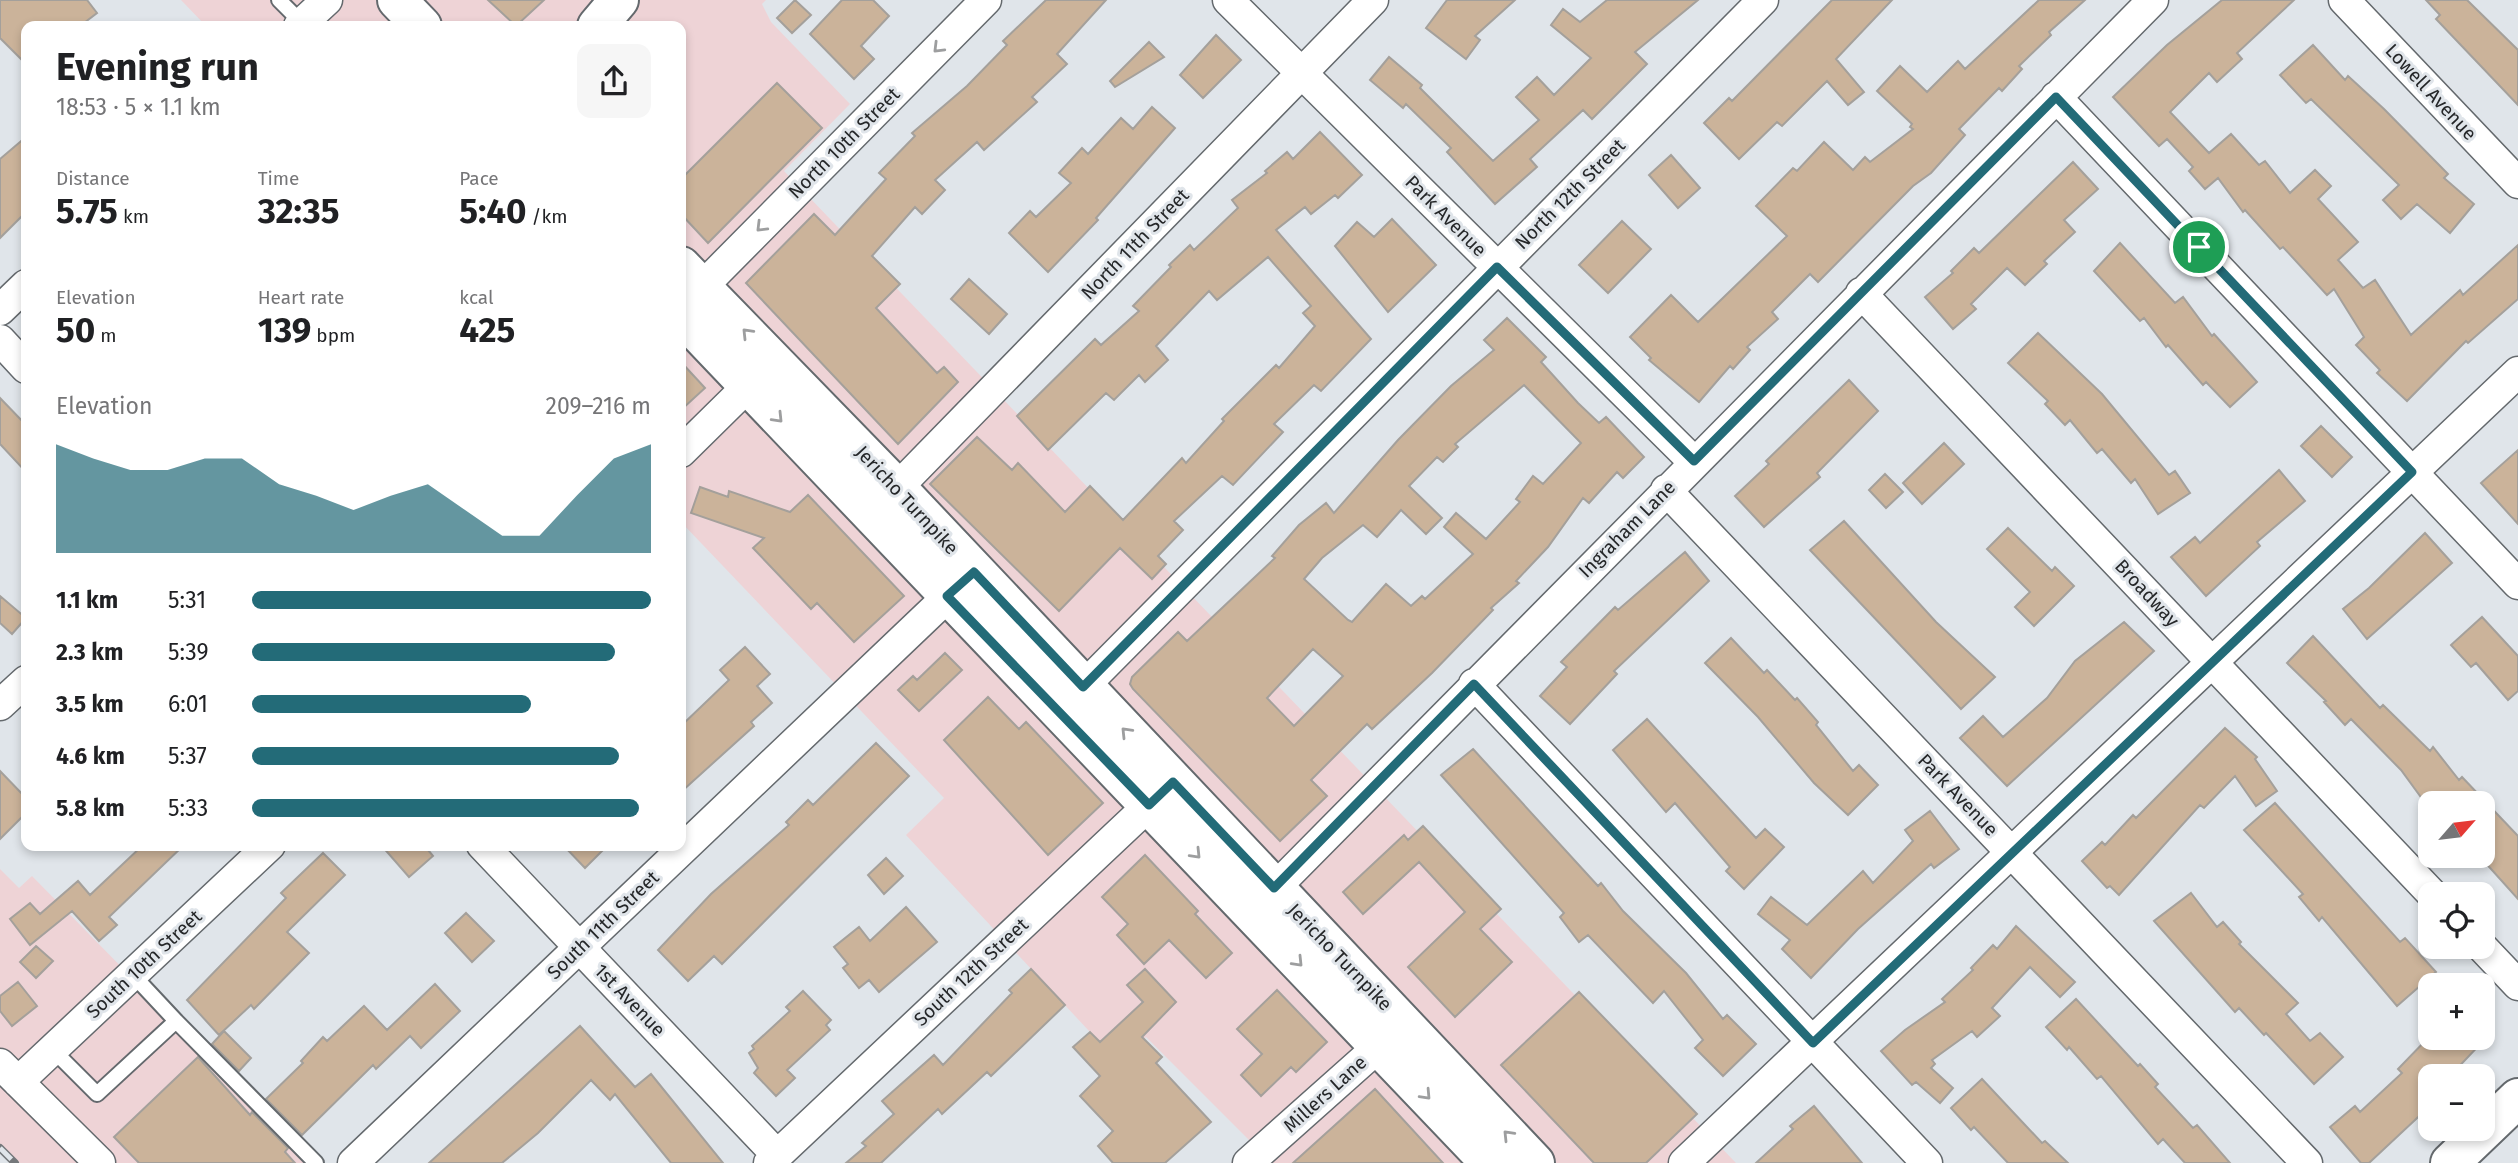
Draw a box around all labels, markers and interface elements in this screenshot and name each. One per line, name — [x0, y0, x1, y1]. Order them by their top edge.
street label: Lowell Avenue — [2381, 39, 2481, 145]
one-way arrow — [933, 40, 946, 53]
text: Evening run — [56, 44, 259, 90]
button: share — [577, 44, 651, 118]
street label: North 10th Street — [784, 83, 904, 203]
text: 18:53 · 5 × 1.1 km — [56, 93, 221, 121]
street label: North 12th Street — [1510, 134, 1630, 254]
text: Distance — [56, 167, 130, 190]
text: Time — [258, 167, 299, 190]
text: Pace — [459, 167, 499, 190]
street label: Park Avenue — [1401, 171, 1491, 261]
street label: North 11th Street — [1076, 184, 1194, 304]
text: 5.75 — [56, 190, 118, 232]
text: 32:35 — [258, 190, 340, 232]
text: 5:40 — [459, 190, 527, 232]
text: km — [118, 205, 149, 228]
text: /km — [527, 205, 568, 228]
pin — [2169, 217, 2229, 277]
one-way arrow — [756, 219, 769, 232]
icon: arrive — [2180, 228, 2218, 266]
text: Elevation — [56, 286, 136, 309]
text: Heart rate — [258, 286, 344, 309]
text: kcal — [459, 286, 494, 309]
text: 50 — [56, 309, 95, 351]
text: 139 — [258, 309, 311, 351]
text: 425 — [459, 309, 515, 351]
text: m — [95, 324, 117, 347]
text: bpm — [311, 324, 355, 347]
one-way arrow — [742, 329, 755, 342]
text: Elevation — [56, 392, 152, 420]
text: 209–216 m — [546, 392, 651, 420]
one-way arrow — [770, 410, 783, 423]
street label: Jericho Turnpike — [851, 441, 963, 559]
street label: Ingraham Lane — [1574, 476, 1680, 582]
street label: Broadway — [2110, 555, 2184, 632]
text: 1.1 km — [56, 586, 118, 614]
text: 5:31 — [168, 586, 206, 614]
text: 2.3 km — [56, 638, 123, 666]
text: 5:39 — [168, 638, 209, 666]
text: 3.5 km — [56, 690, 124, 718]
text: 6:01 — [168, 690, 208, 718]
one-way arrow — [1122, 727, 1134, 740]
text: 4.6 km — [56, 742, 125, 770]
text: 5:37 — [168, 742, 207, 770]
street label: Park Avenue — [1913, 749, 2003, 841]
north arrow — [2418, 791, 2496, 868]
map controls — [2418, 791, 2495, 1141]
text: 5.8 km — [56, 794, 125, 822]
text: 5:33 — [168, 794, 208, 822]
one-way arrow — [1187, 846, 1200, 859]
street label: South 11th Street — [542, 866, 664, 984]
button: locate — [2418, 882, 2495, 959]
street label: Jericho Turnpike — [1283, 899, 1397, 1015]
street label: South 10th Street — [82, 905, 206, 1023]
street label: South 12th Street — [909, 913, 1033, 1031]
one-way arrow — [1290, 953, 1303, 966]
street label: 1st Avenue — [590, 959, 670, 1041]
button: + — [2418, 973, 2495, 1050]
street label: Millers Lane — [1279, 1051, 1371, 1137]
button: − — [2418, 1064, 2495, 1141]
one-way arrow — [1417, 1087, 1430, 1100]
one-way arrow — [1504, 1130, 1517, 1143]

